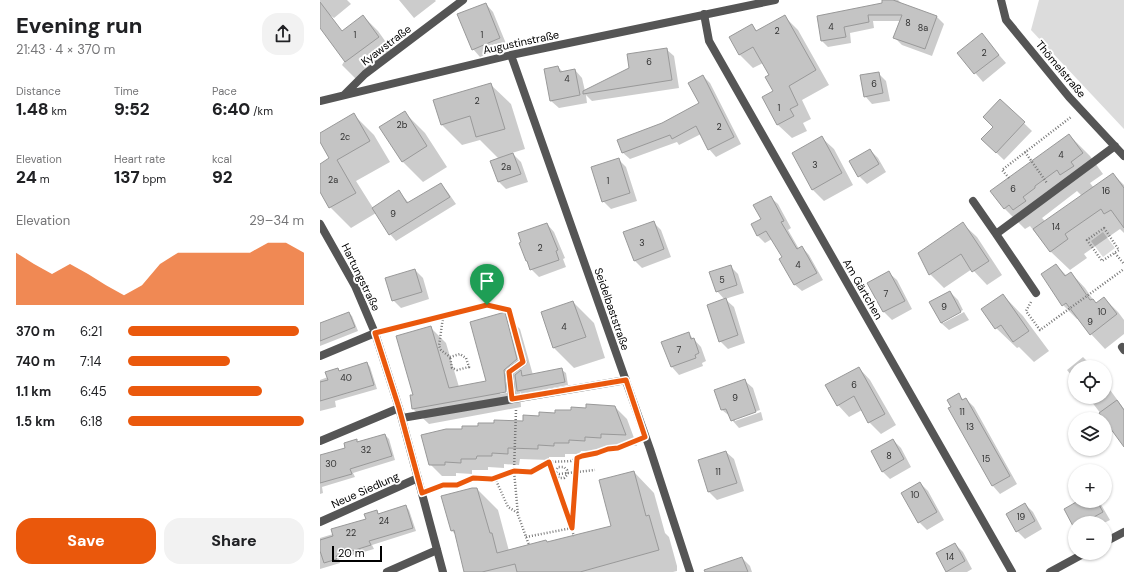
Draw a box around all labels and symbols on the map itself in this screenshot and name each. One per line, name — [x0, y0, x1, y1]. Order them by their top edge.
house number: 8 — [905, 17, 911, 29]
house number: 4 — [828, 21, 834, 33]
street label: Kyawstraße — [358, 22, 414, 68]
house number: 8a — [918, 22, 928, 34]
house number: 2 — [774, 25, 780, 37]
street label: Augustinstraße — [482, 27, 560, 57]
house number: 1 — [354, 29, 357, 41]
house number: 1 — [481, 29, 484, 41]
street label: Thömelstraße — [1033, 37, 1089, 101]
house number: 2 — [981, 47, 987, 59]
house number: 6 — [646, 56, 652, 68]
house number: 4 — [564, 73, 570, 85]
house number: 6 — [871, 78, 877, 90]
house number: 2 — [474, 95, 480, 107]
house number: 1 — [778, 102, 781, 114]
house number: 2b — [397, 119, 408, 131]
house number: 2 — [716, 121, 722, 133]
house number: 2c — [340, 131, 350, 143]
house number: 4 — [1058, 149, 1064, 161]
house number: 3 — [812, 159, 818, 171]
house number: 2a — [501, 161, 511, 173]
house number: 2a — [328, 174, 338, 186]
house number: 1 — [607, 175, 610, 187]
house number: 6 — [1010, 183, 1016, 195]
house number: 16 — [1102, 185, 1111, 197]
house number: 9 — [390, 208, 396, 220]
house number: 14 — [1052, 221, 1061, 233]
house number: 3 — [639, 237, 645, 249]
street label: Hartungstraße — [339, 241, 383, 313]
house number: 2 — [537, 242, 543, 254]
street label: Am Gärtchen — [840, 256, 886, 322]
house number: 4 — [795, 259, 801, 271]
pin — [470, 264, 504, 305]
street label: Seidelbaststraße — [591, 266, 633, 352]
house number: 5 — [719, 274, 725, 286]
house number: 7 — [884, 288, 889, 300]
house number: 9 — [941, 301, 947, 313]
house number: 10 — [1098, 306, 1106, 318]
house number: 9 — [1087, 316, 1093, 328]
house number: 4 — [561, 321, 567, 333]
house number: 7 — [677, 344, 682, 356]
house number: 40 — [340, 372, 352, 384]
house number: 6 — [851, 379, 857, 391]
house number: 9 — [732, 392, 738, 404]
house number: 11 — [959, 406, 965, 418]
house number: 13 — [966, 421, 974, 433]
house number: 32 — [361, 444, 371, 456]
house number: 8 — [886, 450, 892, 462]
house number: 15 — [982, 453, 990, 465]
house number: 30 — [325, 458, 337, 470]
house number: 11 — [715, 466, 721, 478]
street label: Neue Siedlung — [329, 469, 401, 511]
house number: 10 — [911, 489, 919, 501]
house number: 19 — [1017, 511, 1026, 523]
house number: 24 — [379, 515, 390, 527]
house number: 22 — [346, 527, 356, 539]
scale bar — [332, 544, 382, 563]
house number: 14 — [946, 551, 955, 563]

